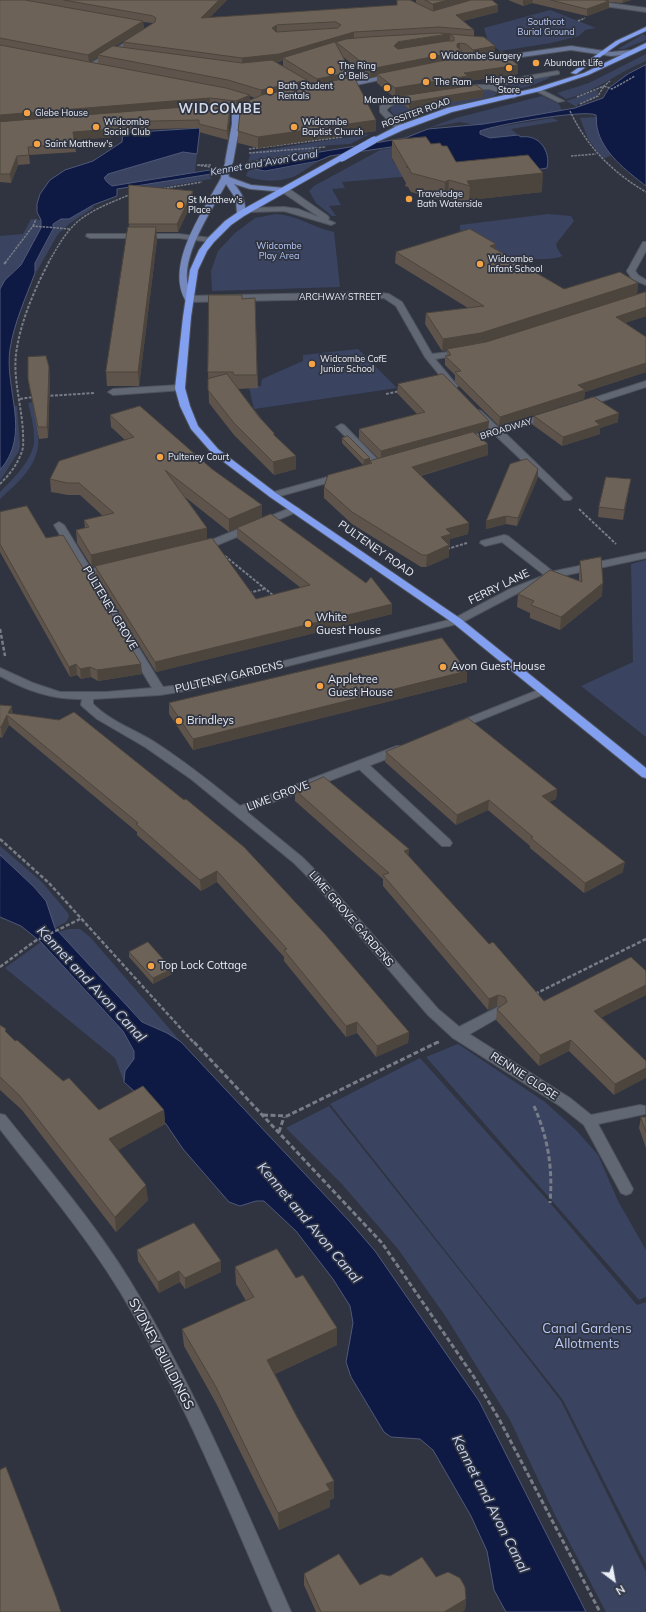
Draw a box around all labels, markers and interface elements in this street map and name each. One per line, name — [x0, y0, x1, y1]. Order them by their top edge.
park label: Southcot Burial Ground — [517, 17, 575, 38]
marker: Widcombe Surgery — [428, 51, 438, 61]
place label: Widcombe Surgery — [441, 51, 521, 61]
marker: Abundant Life — [531, 58, 541, 68]
place label: Abundant Life — [544, 58, 603, 68]
place label: The Ring o' Bells — [339, 61, 376, 82]
marker: High Street Store — [504, 63, 514, 73]
marker: The Ring o' Bells — [326, 66, 336, 76]
place label: High Street Store — [486, 75, 532, 96]
marker: The Ram — [421, 77, 431, 87]
place label: The Ram — [434, 77, 471, 87]
place label: Bath Student Rentals — [278, 81, 333, 102]
marker: Manhattan — [382, 83, 392, 93]
marker: Bath Student Rentals — [265, 86, 275, 96]
place label: Manhattan — [364, 95, 410, 105]
street label: ROSSITER ROAD — [380, 96, 452, 130]
district label: WIDCOMBE — [178, 101, 262, 117]
marker: Glebe House — [22, 108, 32, 118]
place label: Glebe House — [35, 108, 88, 118]
place label: Widcombe Social Club — [104, 117, 150, 138]
place label: Widcombe Baptist Church — [302, 117, 364, 138]
marker: Widcombe Social Club — [91, 122, 101, 132]
marker: Widcombe Baptist Church — [289, 122, 299, 132]
marker: Saint Matthew's — [32, 139, 42, 149]
place label: Saint Matthew's — [45, 139, 113, 149]
water label: Kennet and Avon Canal — [209, 148, 319, 178]
place label: Travelodge Bath Waterside — [417, 189, 482, 210]
marker: Travelodge Bath Waterside — [404, 194, 414, 204]
place label: St Matthew's Place — [188, 195, 243, 216]
marker: St Matthew's Place — [175, 200, 185, 210]
park label: Widcombe Play Area — [256, 241, 302, 262]
place label: Widcombe Infant School — [488, 254, 543, 275]
marker: Widcombe Infant School — [475, 259, 485, 269]
street label: ARCHWAY STREET — [299, 292, 381, 302]
place label: Widcombe CofE Junior School — [320, 354, 387, 375]
marker: Widcombe CofE Junior School — [307, 359, 317, 369]
street label: BROADWAY — [479, 416, 533, 442]
marker: Pulteney Court — [155, 452, 165, 462]
place label: Pulteney Court — [168, 452, 229, 462]
street label: PULTENEY ROAD — [336, 518, 416, 580]
street label: PULTENEY GROVE — [80, 564, 140, 652]
street label: FERRY LANE — [466, 567, 532, 607]
place label: White Guest House — [316, 611, 381, 637]
marker: White Guest House — [303, 619, 313, 629]
street label: PULTENEY GARDENS — [174, 658, 284, 696]
place label: Avon Guest House — [451, 660, 545, 674]
marker: Avon Guest House — [438, 662, 448, 672]
place label: Appletree Guest House — [328, 673, 393, 699]
marker: Appletree Guest House — [315, 681, 325, 691]
place label: Brindleys — [187, 714, 234, 728]
marker: Brindleys — [174, 716, 184, 726]
street label: LIME GROVE — [245, 778, 311, 814]
street label: LIME GROVE GARDENS — [306, 869, 396, 969]
water label: Kennet and Avon Canal — [33, 923, 149, 1045]
place label: Top Lock Cottage — [159, 959, 247, 973]
marker: Top Lock Cottage — [146, 961, 156, 971]
street label: RENNIE CLOSE — [488, 1049, 560, 1103]
water label: Kennet and Avon Canal — [254, 1159, 364, 1287]
street label: SYDNEY BUILDINGS — [125, 1296, 197, 1412]
park label: Canal Gardens Allotments — [542, 1321, 632, 1352]
water label: Kennet and Avon Canal — [448, 1432, 532, 1576]
north arrow — [594, 1560, 634, 1600]
text: N — [613, 1582, 628, 1598]

